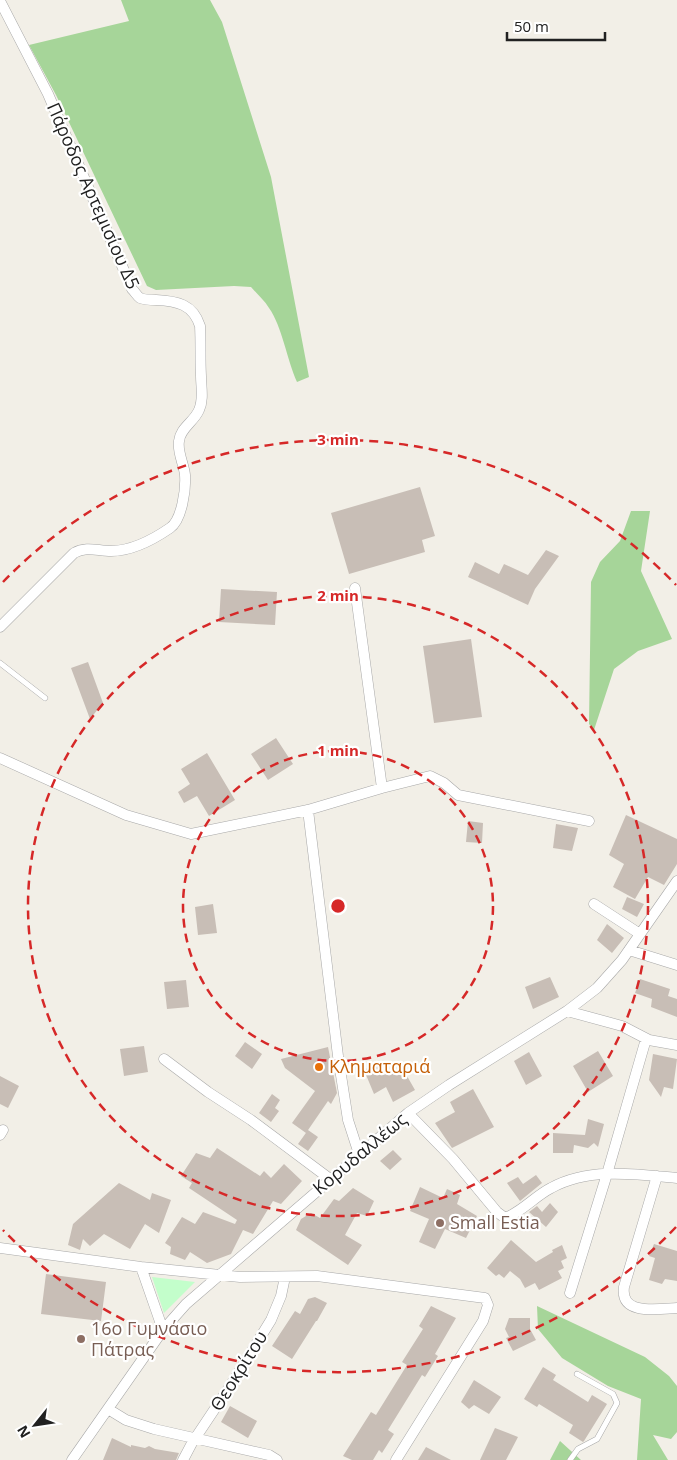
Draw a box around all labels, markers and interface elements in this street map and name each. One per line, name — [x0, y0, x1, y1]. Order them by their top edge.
scale bar — [507, 10, 604, 42]
text: 50 m — [514, 16, 549, 36]
street label: Πάροδος Αρτεμισίου Δ5 — [42, 99, 146, 293]
text: 3 min — [317, 429, 359, 449]
text: 2 min — [317, 585, 359, 605]
text: 1 min — [317, 740, 359, 760]
centre of rings — [329, 897, 347, 915]
place label: Κληματαριά — [329, 1054, 430, 1078]
marker: Κληματαριά — [313, 1061, 325, 1073]
street label: Κορυδαλλέως — [307, 1107, 412, 1200]
place label: Small Estia — [450, 1210, 540, 1234]
marker: Small Estia — [434, 1217, 446, 1229]
place label: 16ο Γυμνάσιο Πάτρας — [91, 1316, 207, 1361]
street label: Θεοκρίτου — [204, 1326, 272, 1415]
marker: 16ο Γυμνάσιο Πάτρας — [75, 1333, 87, 1345]
north arrow — [10, 1400, 60, 1450]
text: N — [12, 1422, 34, 1441]

